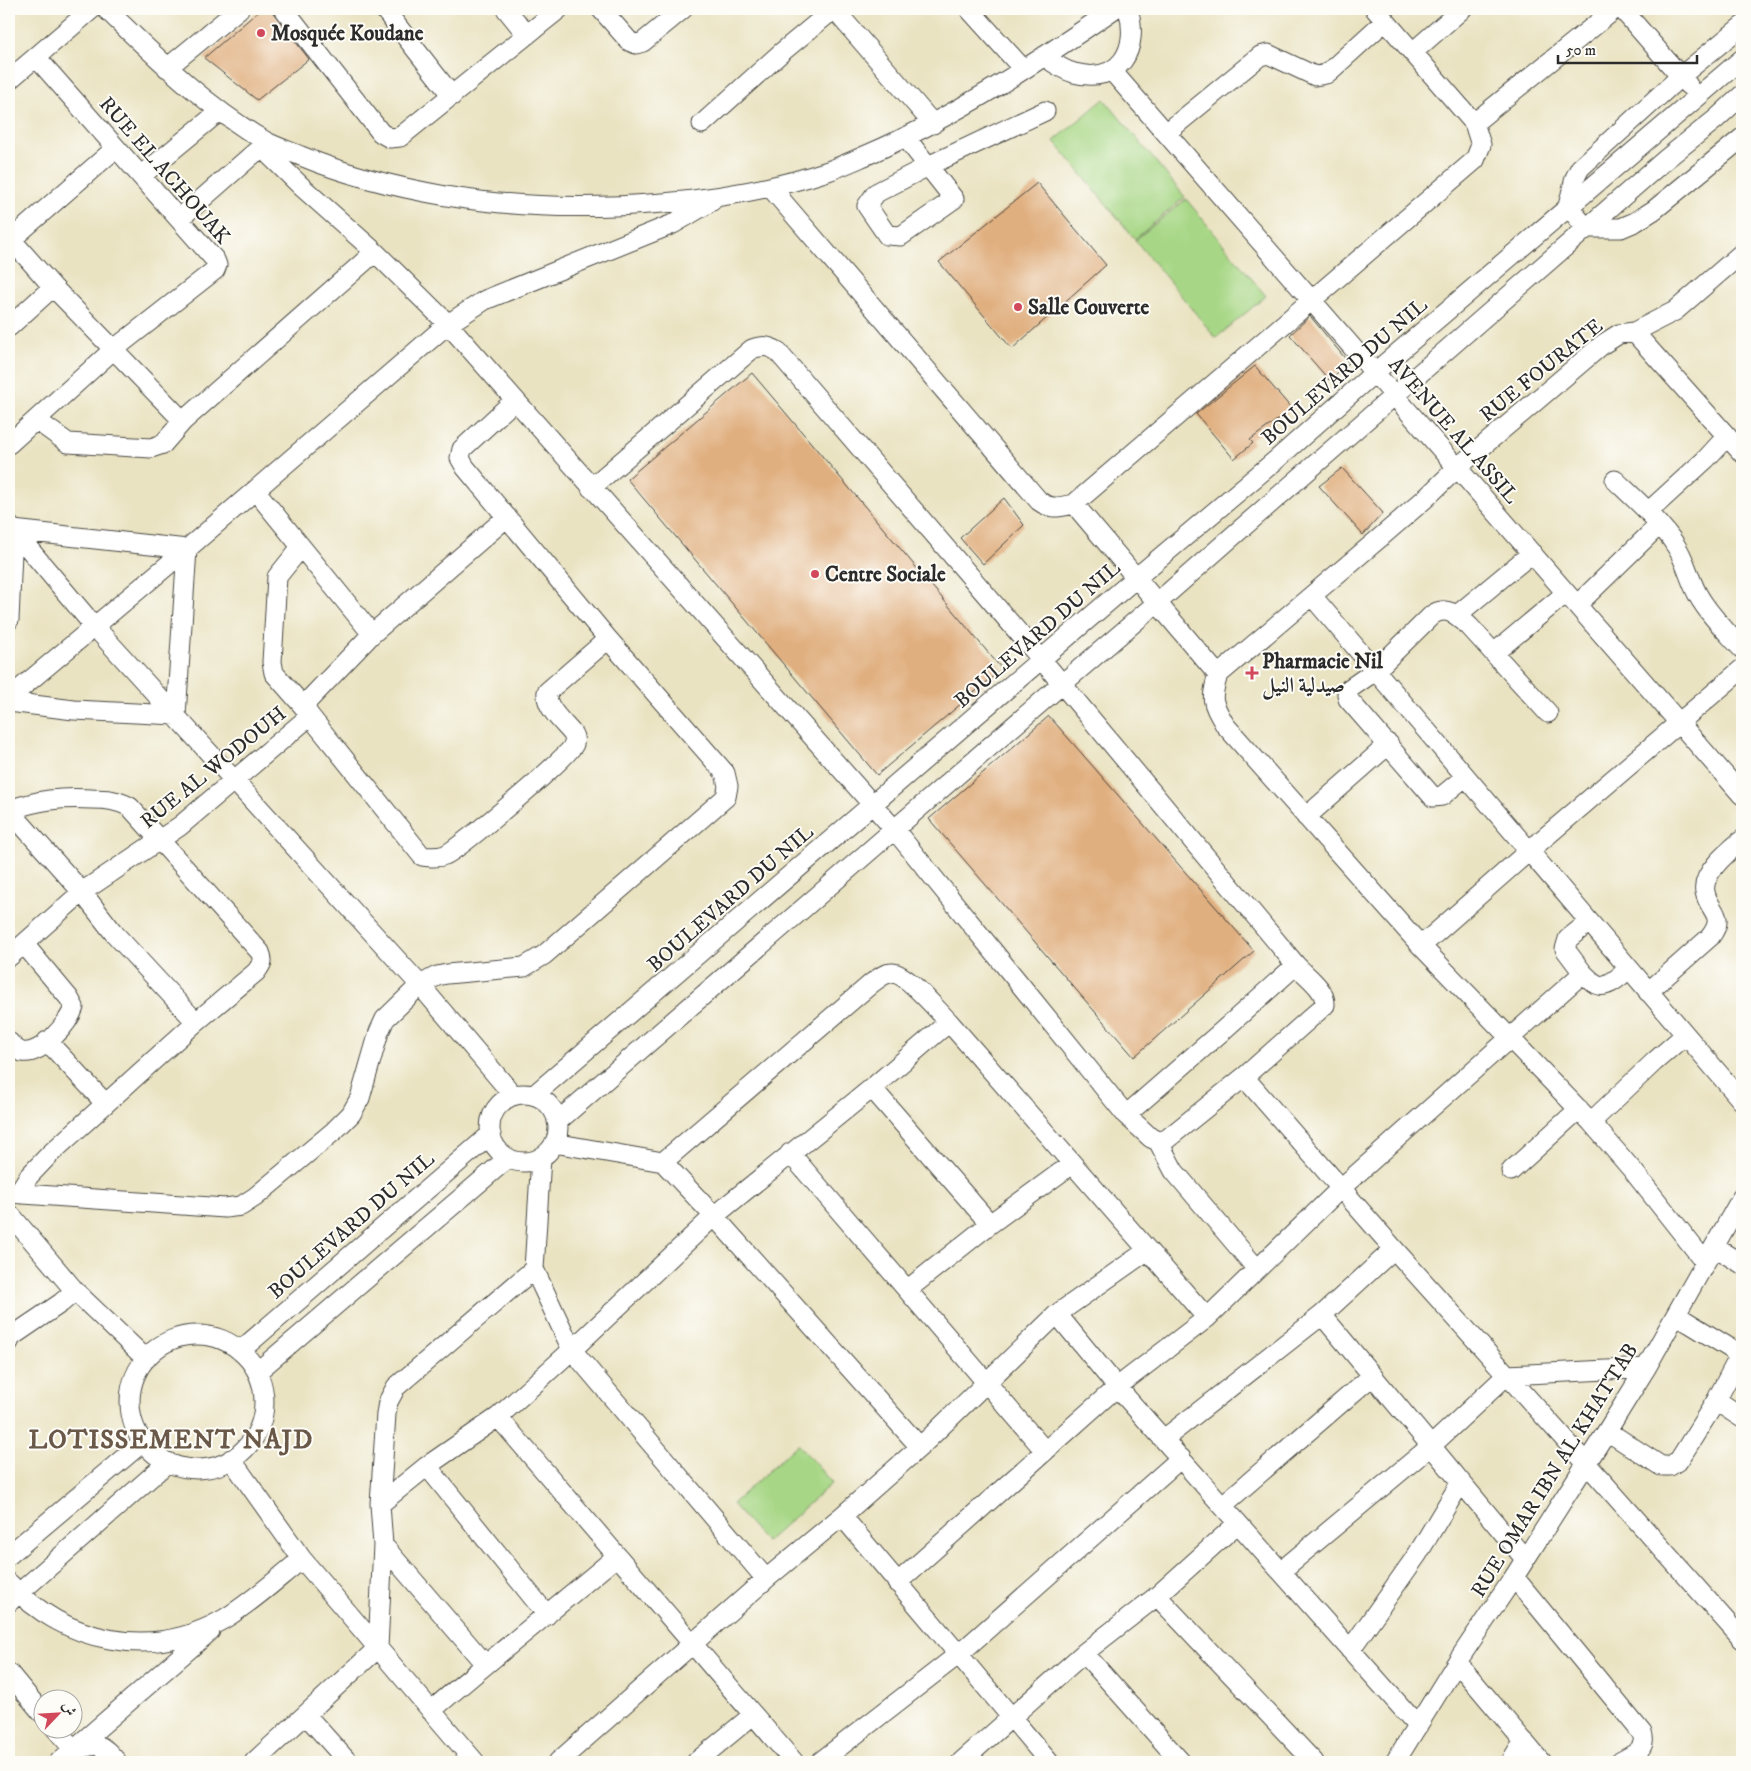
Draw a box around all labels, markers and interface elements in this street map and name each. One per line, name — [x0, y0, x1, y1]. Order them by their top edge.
place label: Mosquée Koudane — [271, 21, 424, 47]
marker: Mosquée Koudane — [255, 27, 267, 39]
scale bar — [1558, 32, 1697, 64]
text: 50 m — [1566, 41, 1596, 60]
street label: RUE EL ACHOUAK — [93, 92, 236, 250]
street label: BOULEVARD DU NIL — [1256, 293, 1433, 451]
place label: Salle Couverte — [1028, 295, 1149, 321]
marker: Salle Couverte — [1012, 301, 1024, 313]
street label: RUE FOURATE — [1475, 313, 1608, 428]
street label: AVENUE AL ASSIL — [1382, 352, 1524, 509]
street label: BOULEVARD DU NIL — [949, 556, 1126, 714]
place label: Centre Sociale — [825, 562, 946, 588]
marker: Centre Sociale — [809, 568, 821, 580]
place label: Pharmacie Nil صيدلية النيل — [1262, 649, 1383, 700]
marker: Pharmacie Nil صيدلية النيل — [1246, 667, 1258, 679]
street label: RUE AL WODOUH — [135, 701, 292, 835]
street label: BOULEVARD DU NIL — [642, 820, 819, 978]
street label: BOULEVARD DU NIL — [263, 1147, 440, 1305]
street label: RUE OMAR IBN AL KHATTAB — [1466, 1339, 1644, 1603]
district label: LOTISSEMENT NAJD — [29, 1424, 313, 1457]
north arrow — [32, 1688, 82, 1738]
text: ش — [58, 1699, 80, 1719]

